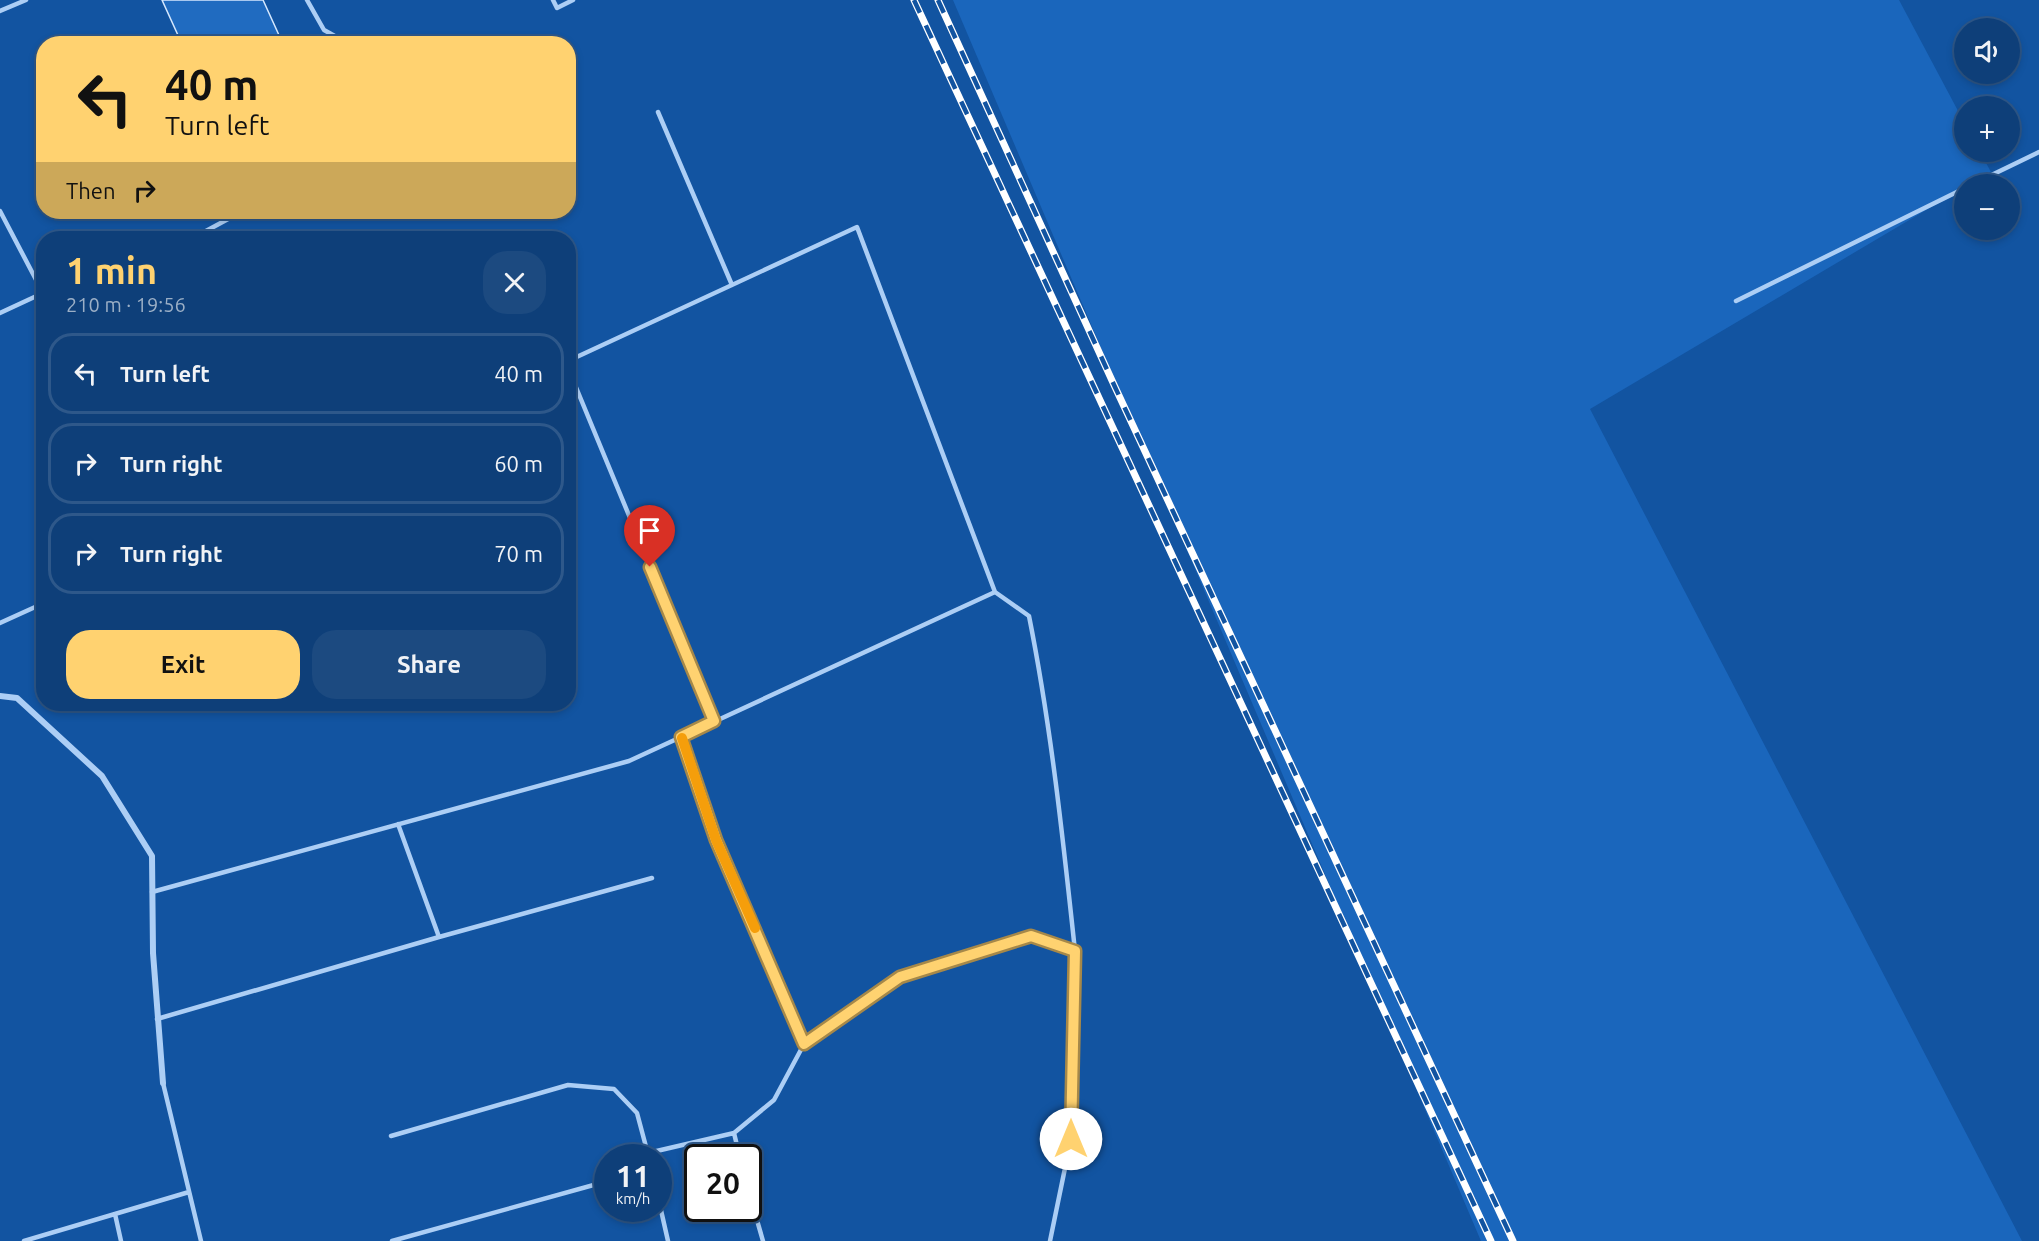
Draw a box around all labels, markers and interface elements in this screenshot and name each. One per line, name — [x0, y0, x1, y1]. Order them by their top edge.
map controls — [1954, 18, 2020, 240]
button: sound — [1954, 18, 2020, 84]
icon: left — [66, 60, 144, 138]
text: 40 m — [165, 61, 259, 108]
button: + — [1954, 96, 2020, 162]
text: Turn left — [165, 110, 269, 140]
icon: right — [128, 174, 161, 207]
button: − — [1954, 174, 2020, 240]
text: Then — [66, 178, 116, 203]
text: 1 min — [66, 250, 157, 291]
button: close — [483, 251, 546, 314]
text: 210 m · 19:56 — [66, 293, 186, 316]
icon: left — [69, 357, 102, 390]
text: Turn left — [120, 361, 210, 386]
text: 40 m — [494, 361, 543, 386]
icon: right — [69, 447, 102, 480]
text: Turn right — [120, 451, 222, 476]
text: 60 m — [494, 451, 543, 476]
pin — [624, 505, 675, 567]
icon: arrive — [633, 514, 666, 547]
icon: right — [69, 537, 102, 570]
text: Turn right — [120, 541, 222, 566]
text: 70 m — [494, 541, 543, 566]
button: Exit — [66, 630, 300, 699]
button: Share — [312, 630, 546, 699]
position arrow — [1039, 1107, 1103, 1171]
speed limit sign: 20 — [684, 1144, 762, 1222]
text: 11 — [616, 1159, 650, 1193]
text: km/h — [616, 1190, 650, 1207]

